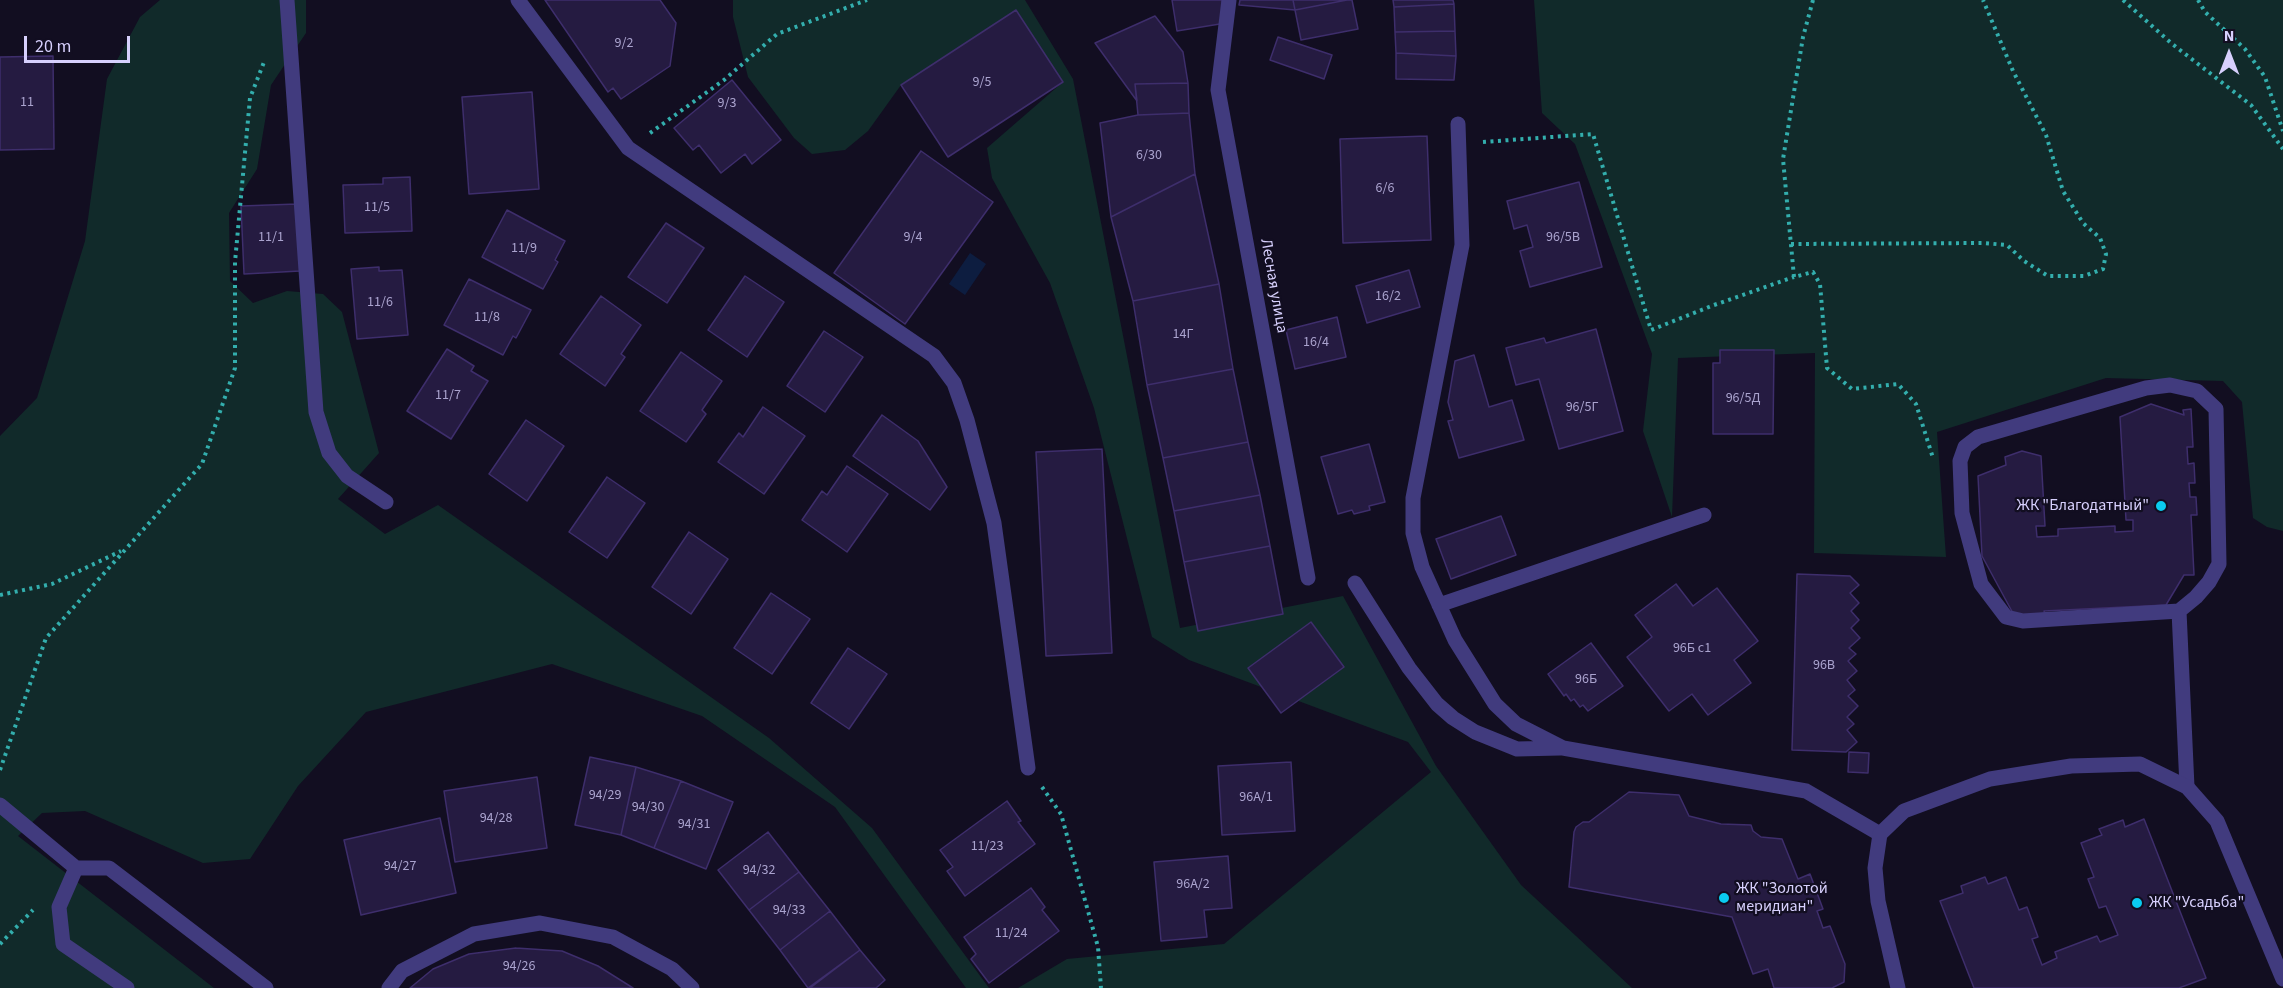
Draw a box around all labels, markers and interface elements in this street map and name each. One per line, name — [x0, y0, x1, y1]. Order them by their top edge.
scale bar — [27, 24, 134, 62]
north arrow — [2199, 24, 2259, 84]
text: N — [2224, 25, 2234, 47]
text: 20 m — [35, 34, 71, 59]
house number: 9/2 — [615, 36, 633, 52]
house number: 9/5 — [973, 75, 991, 91]
house number: 11 — [20, 95, 34, 111]
house number: 9/3 — [718, 96, 736, 112]
house number: 6/30 — [1136, 148, 1162, 164]
house number: 6/6 — [1376, 181, 1394, 197]
house number: 11/5 — [364, 200, 390, 216]
house number: 11/1 — [258, 230, 284, 246]
house number: 9/4 — [904, 230, 922, 246]
house number: 96/5В — [1546, 230, 1580, 246]
street label: Лесная улица — [1255, 237, 1291, 335]
house number: 11/9 — [511, 241, 537, 257]
house number: 16/2 — [1375, 289, 1401, 305]
house number: 11/6 — [367, 295, 393, 311]
house number: 11/8 — [474, 310, 500, 326]
house number: 14Г — [1173, 327, 1193, 343]
house number: 16/4 — [1303, 335, 1329, 351]
house number: 11/7 — [435, 388, 461, 404]
house number: 96/5Д — [1726, 391, 1760, 407]
house number: 96/5Г — [1566, 400, 1598, 416]
place label: ЖК "Благодатный" — [2017, 496, 2149, 516]
marker: ЖК "Благодатный" — [2154, 499, 2168, 513]
house number: 96Б с1 — [1673, 641, 1711, 657]
house number: 96В — [1813, 658, 1835, 674]
house number: 96Б — [1575, 672, 1597, 688]
house number: 94/29 — [589, 788, 621, 804]
house number: 96А/1 — [1239, 790, 1273, 806]
house number: 94/30 — [632, 800, 664, 816]
house number: 94/28 — [480, 811, 512, 827]
house number: 94/31 — [678, 817, 710, 833]
house number: 11/23 — [971, 839, 1003, 855]
house number: 94/27 — [384, 859, 416, 875]
house number: 94/32 — [743, 863, 775, 879]
house number: 96А/2 — [1176, 877, 1210, 893]
place label: ЖК "Золотой меридиан" — [1736, 879, 1828, 917]
marker: ЖК "Золотой меридиан" — [1717, 891, 1731, 905]
place label: ЖК "Усадьба" — [2149, 893, 2244, 913]
marker: ЖК "Усадьба" — [2130, 896, 2144, 910]
house number: 94/33 — [773, 903, 805, 919]
house number: 11/24 — [995, 926, 1027, 942]
house number: 94/26 — [503, 959, 535, 975]

